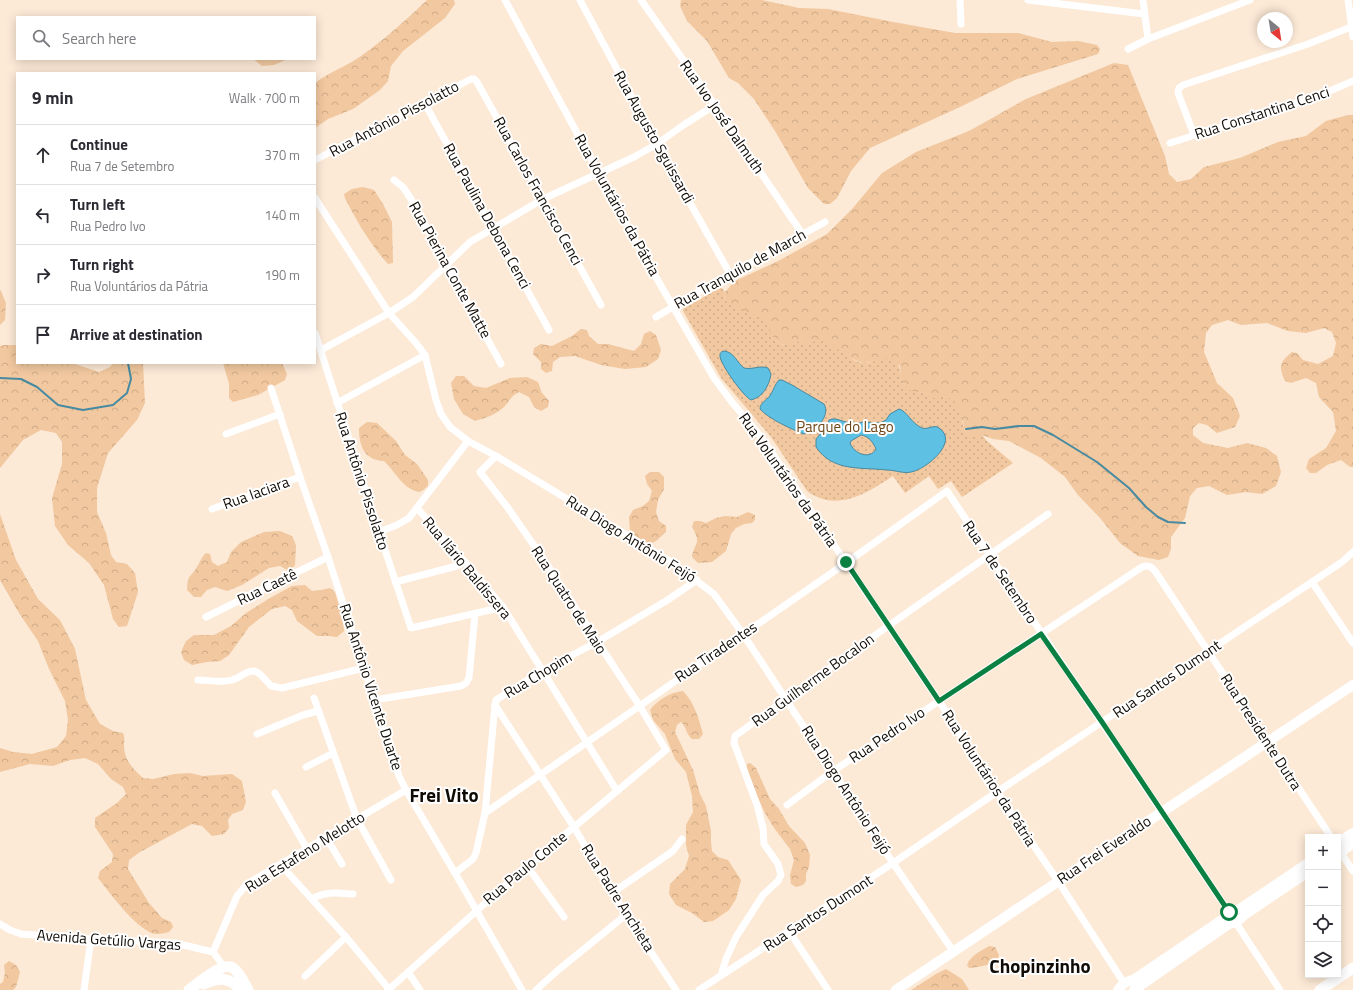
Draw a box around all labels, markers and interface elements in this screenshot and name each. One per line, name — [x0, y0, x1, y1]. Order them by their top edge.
north arrow — [1257, 12, 1293, 48]
search box — [16, 16, 316, 60]
icon: search — [30, 27, 52, 49]
text: Search here — [62, 27, 136, 50]
street label: Rua Ivo José Dalmuth — [674, 55, 770, 178]
street label: Rua Augusto Sguissardi — [608, 66, 701, 207]
street label: Rua Antônio Pissolatto — [325, 75, 463, 163]
street label: Rua Constantina Cenci — [1191, 80, 1332, 145]
text: 9 min — [32, 85, 73, 111]
text: Walk · 700 m — [229, 88, 300, 108]
street label: Rua Carlos Francisco Cenci — [488, 112, 589, 269]
street label: Rua Voluntários da Pátria — [569, 129, 666, 280]
text: Continue — [70, 133, 128, 156]
street label: Rua Paulina Debona Cenci — [438, 139, 537, 293]
icon: ahead — [32, 144, 54, 166]
text: 370 m — [264, 145, 300, 165]
text: Rua 7 de Setembro — [70, 156, 174, 176]
text: Turn left — [70, 193, 125, 216]
street label: Rua Pierina Conte Matte — [403, 197, 498, 342]
icon: left — [32, 204, 54, 226]
text: 140 m — [264, 205, 300, 225]
text: Rua Pedro Ivo — [70, 216, 146, 236]
street label: Rua Tranquilo de March — [670, 223, 810, 314]
text: Turn right — [70, 253, 134, 276]
icon: right — [32, 264, 54, 286]
text: 190 m — [264, 265, 300, 285]
text: Rua Voluntários da Pátria — [70, 276, 208, 296]
text: Arrive at destination — [70, 323, 203, 346]
icon: arrive — [32, 324, 54, 346]
street label: Rua Voluntários da Pátria — [733, 408, 844, 552]
street label: Rua Antônio Pissolatto — [329, 409, 396, 553]
park label: Parque do Lago — [796, 415, 894, 438]
street label: Rua Iaciara — [219, 470, 293, 515]
street label: Rua Diogo Antônio Feijó — [561, 489, 701, 588]
street label: Rua Ilário Baldissera — [417, 511, 518, 624]
street label: Rua 7 de Setembro — [957, 515, 1044, 628]
street label: Rua Quatro de Maio — [526, 541, 613, 658]
route end — [837, 553, 855, 571]
street label: Rua Caetê — [233, 562, 301, 611]
street label: Rua Antônio Vicente Duarte — [334, 601, 409, 773]
street label: Rua Tiradentes — [670, 615, 762, 688]
street label: Rua Guilherme Bocalon — [747, 627, 879, 732]
street label: Rua Santos Dumont — [1108, 633, 1226, 723]
street label: Rua Chopim — [499, 645, 576, 704]
street label: Rua Presidente Dutra — [1215, 669, 1308, 795]
street label: Rua Pedro Ivo — [844, 701, 929, 769]
street label: Rua Voluntários da Pátria — [936, 705, 1043, 851]
street label: Rua Diogo Antônio Feijó — [796, 720, 897, 859]
district label: Frei Vito — [410, 780, 479, 809]
street label: Rua Estafeno Melotto — [240, 805, 369, 898]
street label: Rua Frei Everaldo — [1052, 809, 1156, 890]
street label: Rua Paulo Conte — [478, 825, 572, 910]
map controls — [1305, 834, 1341, 978]
button: + — [1305, 834, 1341, 870]
street label: Rua Padre Anchieta — [576, 839, 661, 957]
street label: Rua Santos Dumont — [758, 868, 878, 957]
button: − — [1305, 870, 1341, 906]
route start — [1220, 903, 1238, 921]
button: locate — [1305, 906, 1341, 942]
street label: Avenida Getúlio Vargas — [36, 923, 182, 956]
button: layers — [1305, 942, 1341, 978]
district label: Chopinzinho — [989, 951, 1091, 980]

